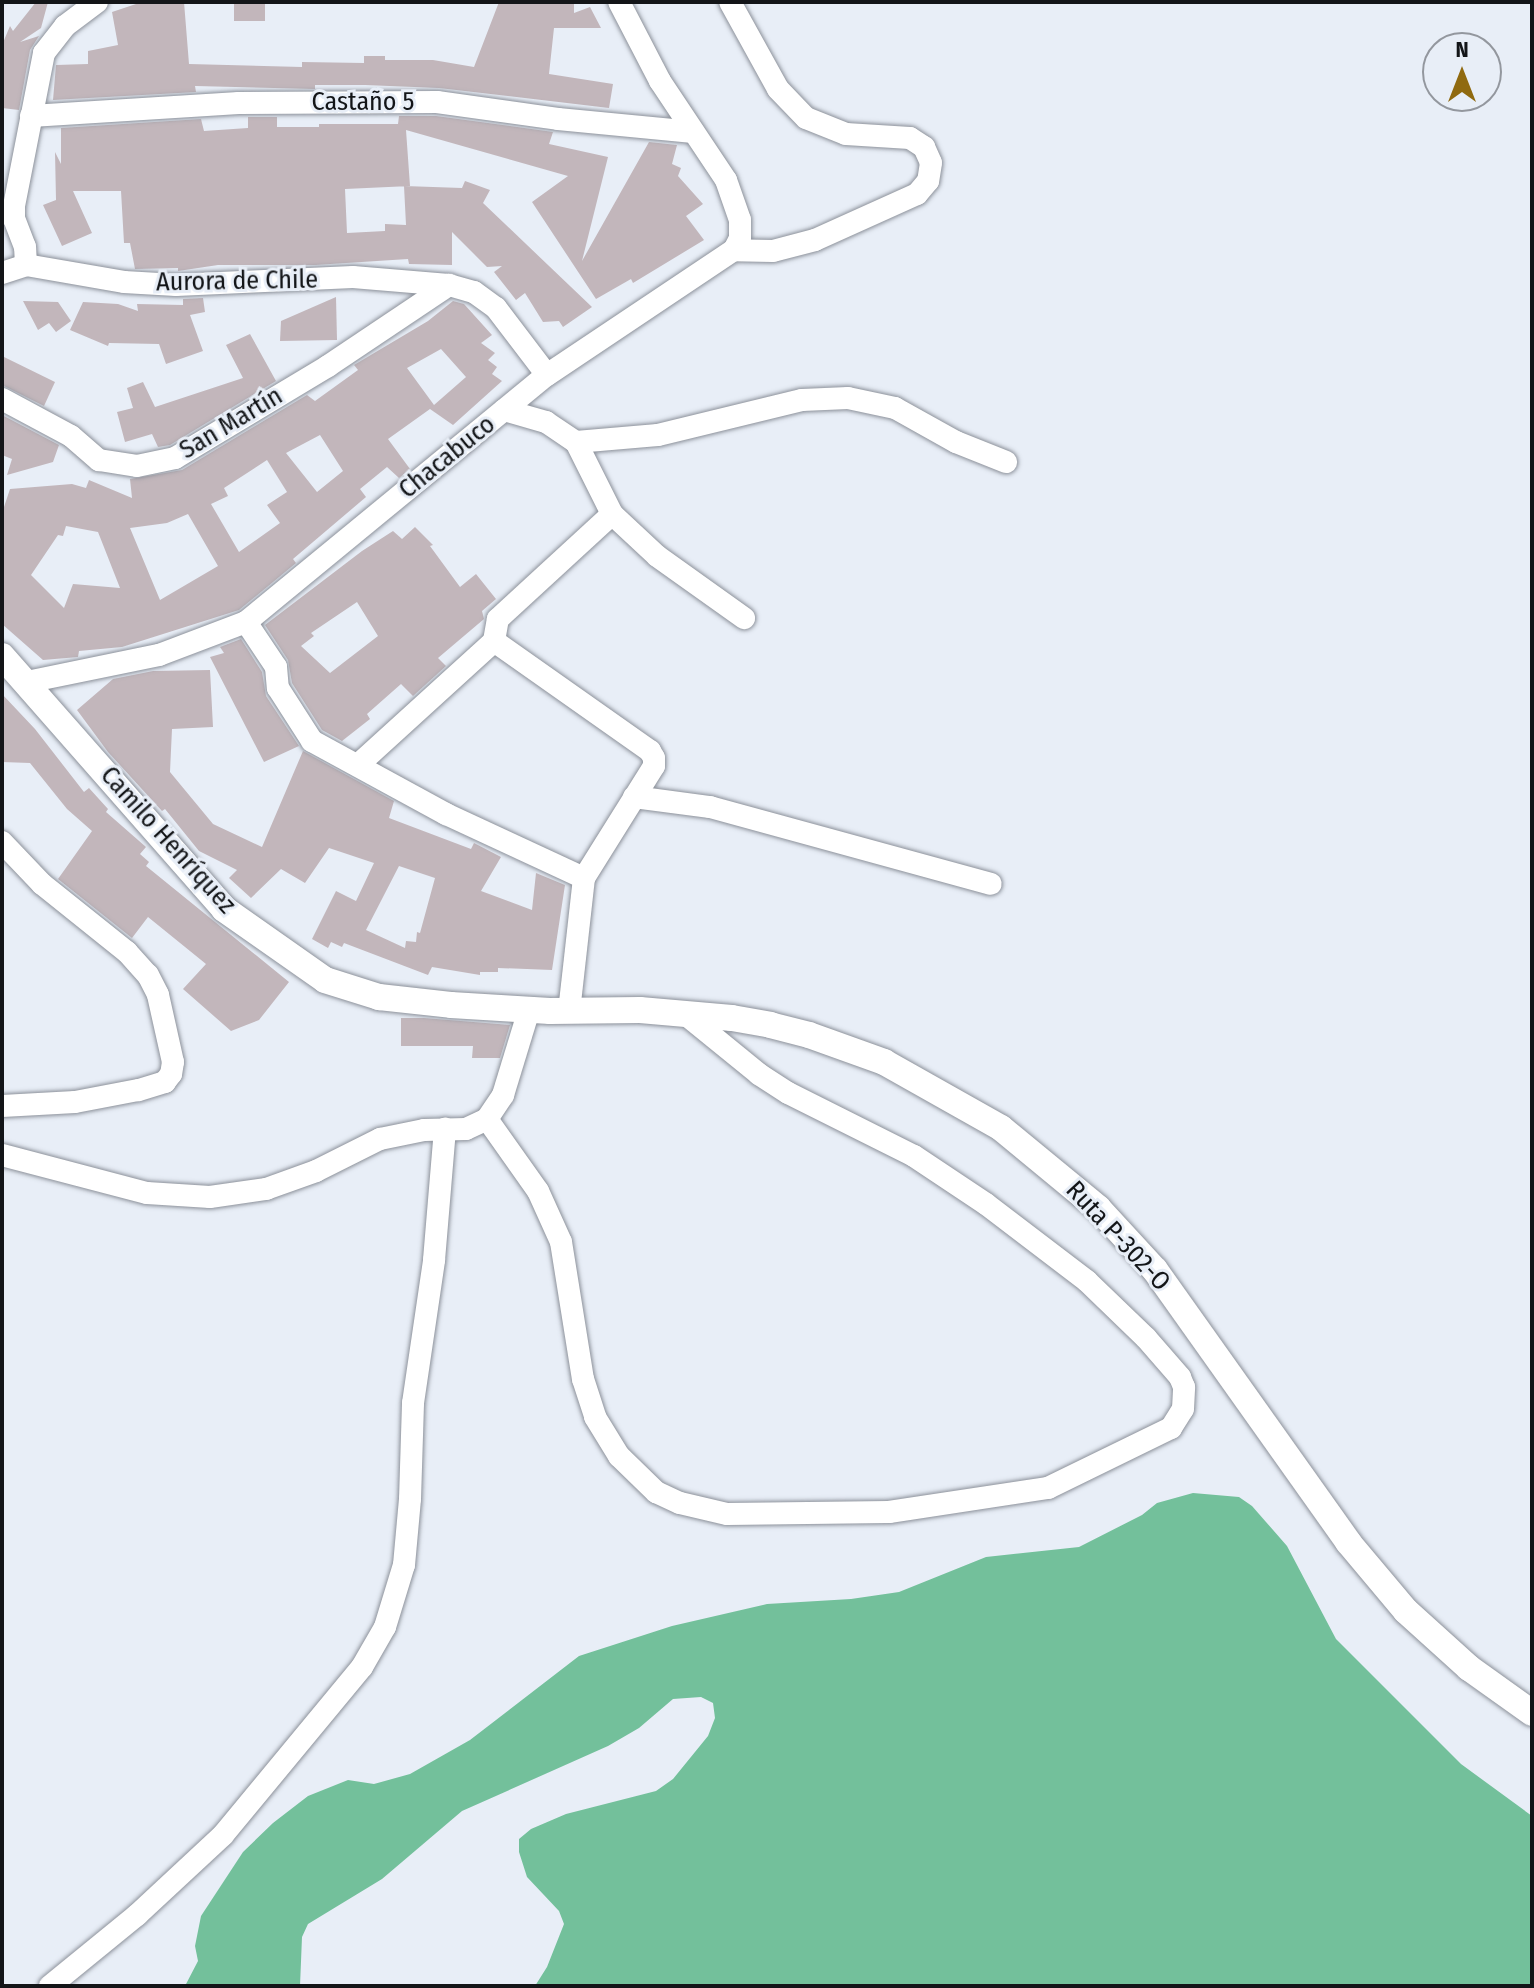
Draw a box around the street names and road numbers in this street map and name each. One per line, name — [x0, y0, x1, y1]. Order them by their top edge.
street label: Castaño 5 — [311, 86, 415, 118]
street label: Aurora de Chile — [156, 264, 318, 298]
street label: San Martín — [174, 380, 288, 466]
street label: Chacabuco — [393, 409, 501, 505]
street label: Camilo Henríquez — [94, 760, 242, 920]
street label: Ruta P-302-O — [1059, 1175, 1177, 1297]

